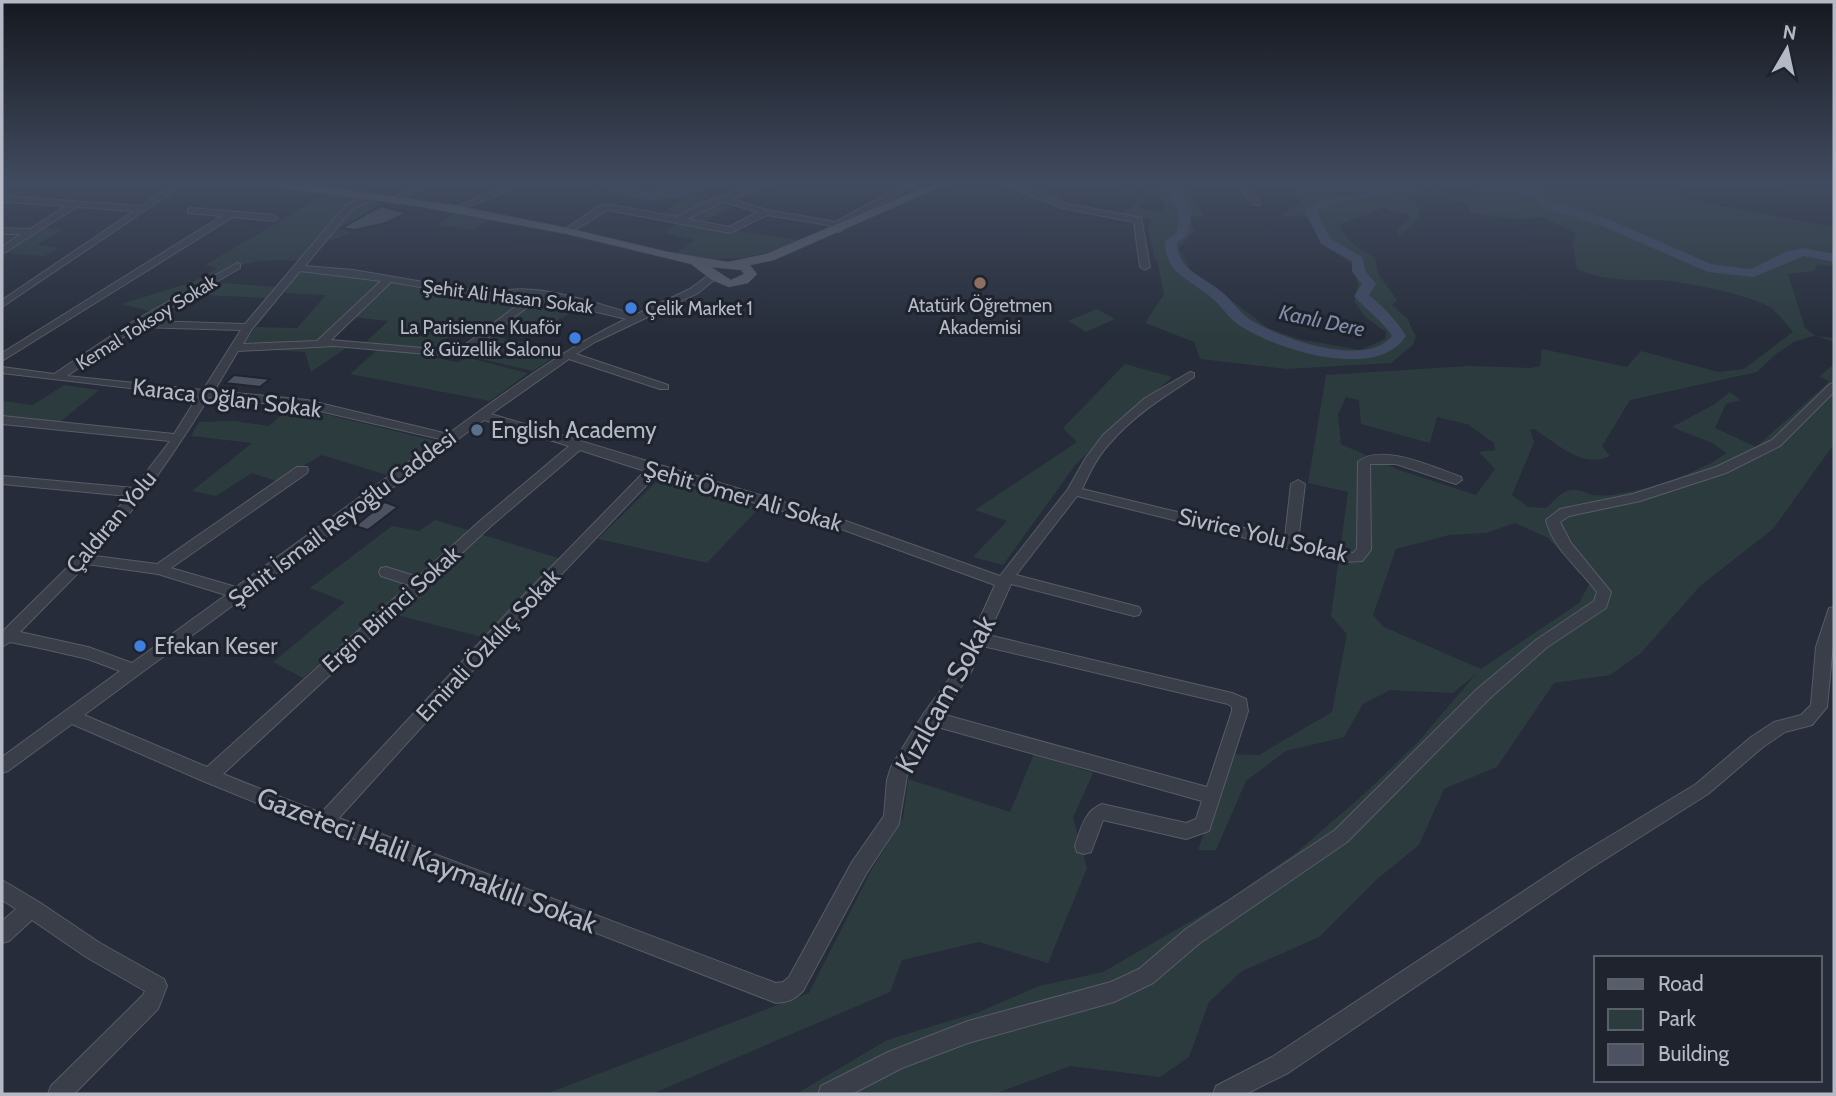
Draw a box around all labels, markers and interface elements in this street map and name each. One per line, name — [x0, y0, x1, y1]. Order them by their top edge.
north arrow — [1752, 14, 1822, 84]
text: N — [1781, 20, 1798, 45]
street label: Kemal Toksoy Sokak — [72, 270, 221, 375]
street label: Şehit Ali Hasan Sokak — [421, 275, 595, 318]
marker: Atatürk Öğretmen Akademisi — [972, 275, 988, 291]
place label: Atatürk Öğretmen Akademisi — [908, 294, 1052, 339]
place label: Çelik Market 1 — [645, 297, 753, 320]
water label: Kanlı Dere — [1277, 299, 1368, 342]
marker: Çelik Market 1 — [623, 300, 639, 316]
place label: La Parisienne Kuaför & Güzellik Salonu — [400, 316, 561, 361]
marker: La Parisienne Kuaför & Güzellik Salonu — [567, 330, 583, 346]
street label: Karaca Oğlan Sokak — [131, 373, 324, 424]
place label: English Academy — [491, 416, 657, 444]
marker: English Academy — [469, 422, 485, 438]
street label: Şehit İsmail Reyoğlu Caddesi — [223, 423, 461, 613]
street label: Şehit Ömer Ali Sokak — [641, 454, 846, 538]
street label: Çaldıran Yolu — [60, 465, 162, 579]
street label: Sivrice Yolu Sokak — [1176, 502, 1351, 568]
street label: Ergin Birinci Sokak — [316, 539, 466, 678]
street label: Emirali Özkılıç Sokak — [410, 562, 566, 727]
street label: Kızılcam Sokak — [888, 609, 1003, 779]
place label: Efekan Keser — [154, 632, 278, 660]
marker: Efekan Keser — [132, 638, 148, 654]
street label: Gazeteci Halil Kaymaklılı Sokak — [252, 779, 602, 941]
legend — [1594, 956, 1822, 1082]
text: Road — [1658, 971, 1704, 996]
text: Park — [1658, 1006, 1696, 1031]
text: Building — [1658, 1041, 1730, 1066]

